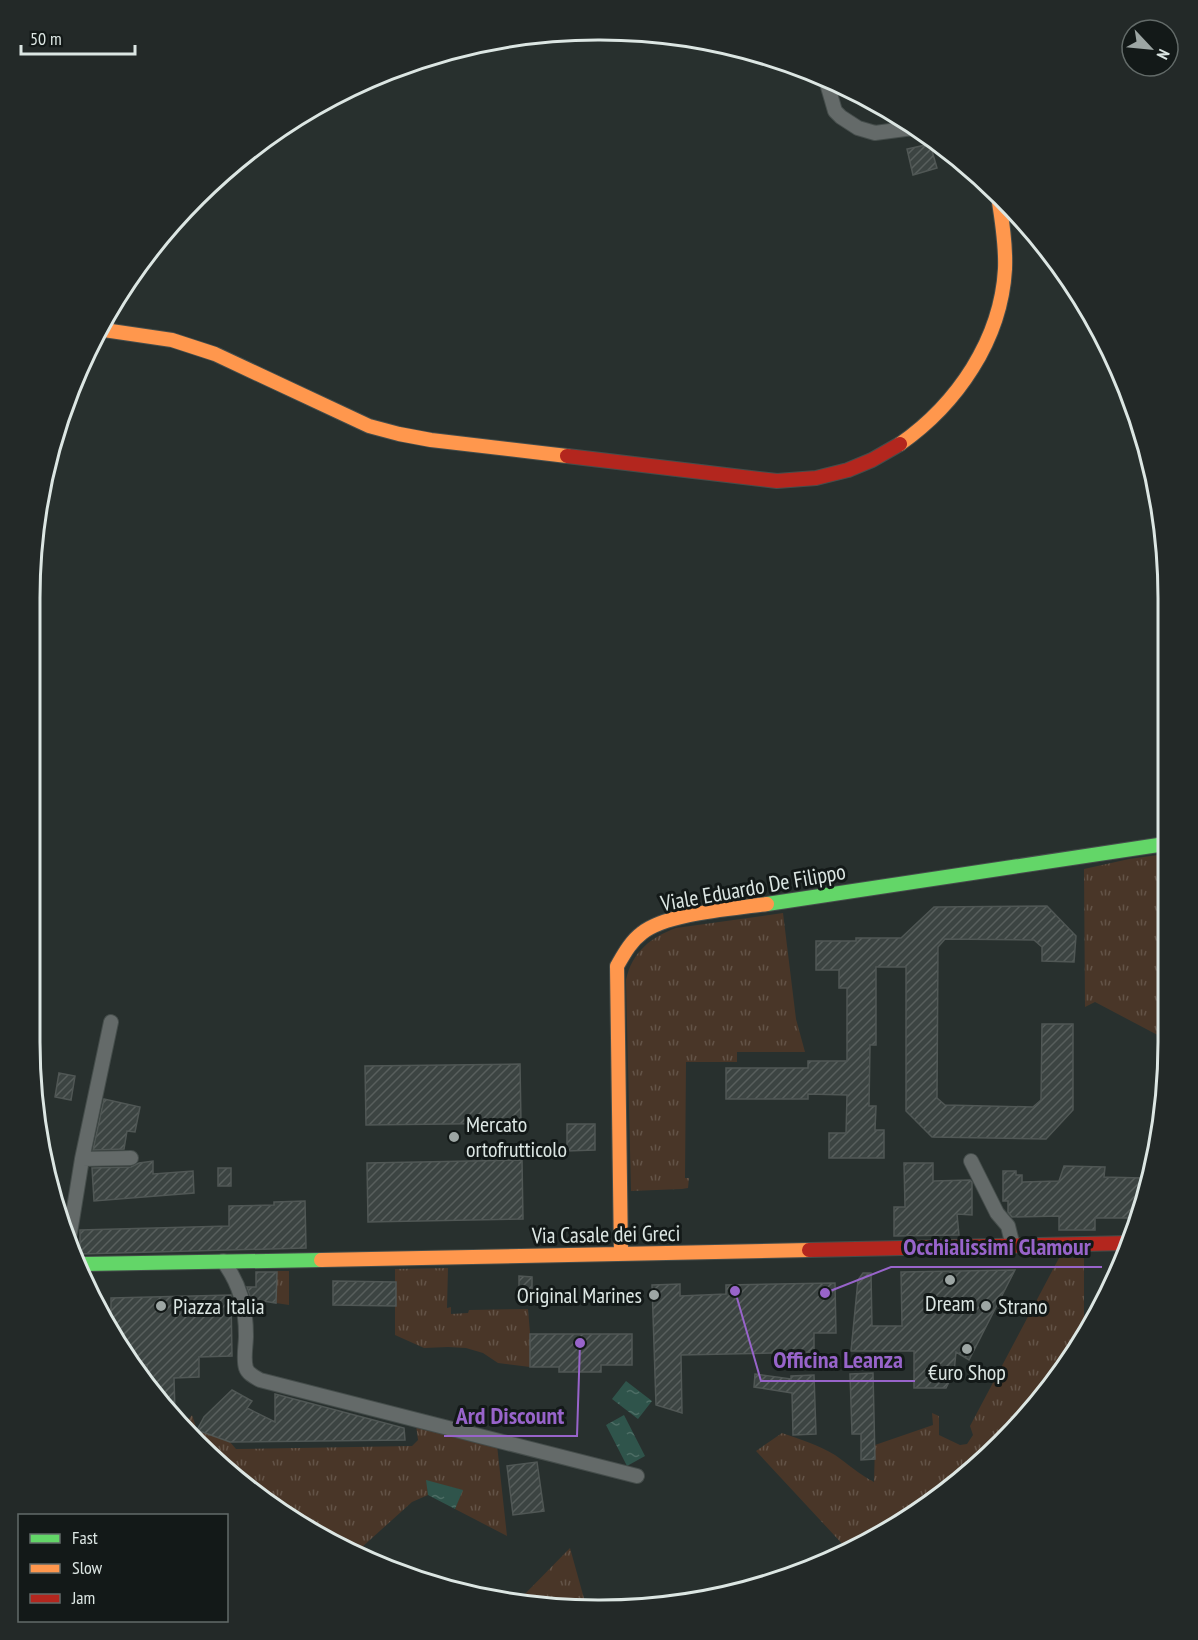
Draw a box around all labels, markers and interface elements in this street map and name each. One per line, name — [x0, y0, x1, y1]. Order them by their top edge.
scale bar — [21, 18, 135, 56]
north arrow — [1120, 18, 1180, 78]
text: 50 m — [30, 27, 62, 50]
text: N — [1153, 46, 1174, 63]
street label: Viale Eduardo De Filippo — [657, 857, 848, 917]
place label: Mercato ortofrutticolo — [466, 1110, 567, 1163]
marker: Mercato ortofrutticolo — [447, 1130, 461, 1144]
street label: Via Casale dei Greci — [530, 1219, 681, 1249]
callout: Occhialissimi Glamour — [891, 1225, 1102, 1267]
text: Occhialissimi Glamour — [903, 1231, 1092, 1262]
marker: Dream — [943, 1273, 957, 1287]
place label: Original Marines — [517, 1281, 642, 1309]
marker: Original Marines — [647, 1288, 661, 1302]
place label: Dream — [925, 1289, 975, 1317]
place label: Piazza Italia — [173, 1292, 264, 1320]
place label: Strano — [998, 1292, 1047, 1320]
marker: Piazza Italia — [154, 1299, 168, 1313]
marker: Strano — [979, 1299, 993, 1313]
callout: Officina Leanza — [761, 1339, 915, 1381]
marker: €uro Shop — [960, 1342, 974, 1356]
text: Officina Leanza — [773, 1344, 903, 1375]
place label: €uro Shop — [928, 1358, 1006, 1386]
callout: Ard Discount — [444, 1394, 577, 1436]
text: Ard Discount — [455, 1400, 564, 1431]
legend — [18, 1514, 228, 1622]
text: Fast — [72, 1526, 98, 1549]
text: Slow — [72, 1556, 103, 1579]
text: Jam — [71, 1586, 95, 1609]

